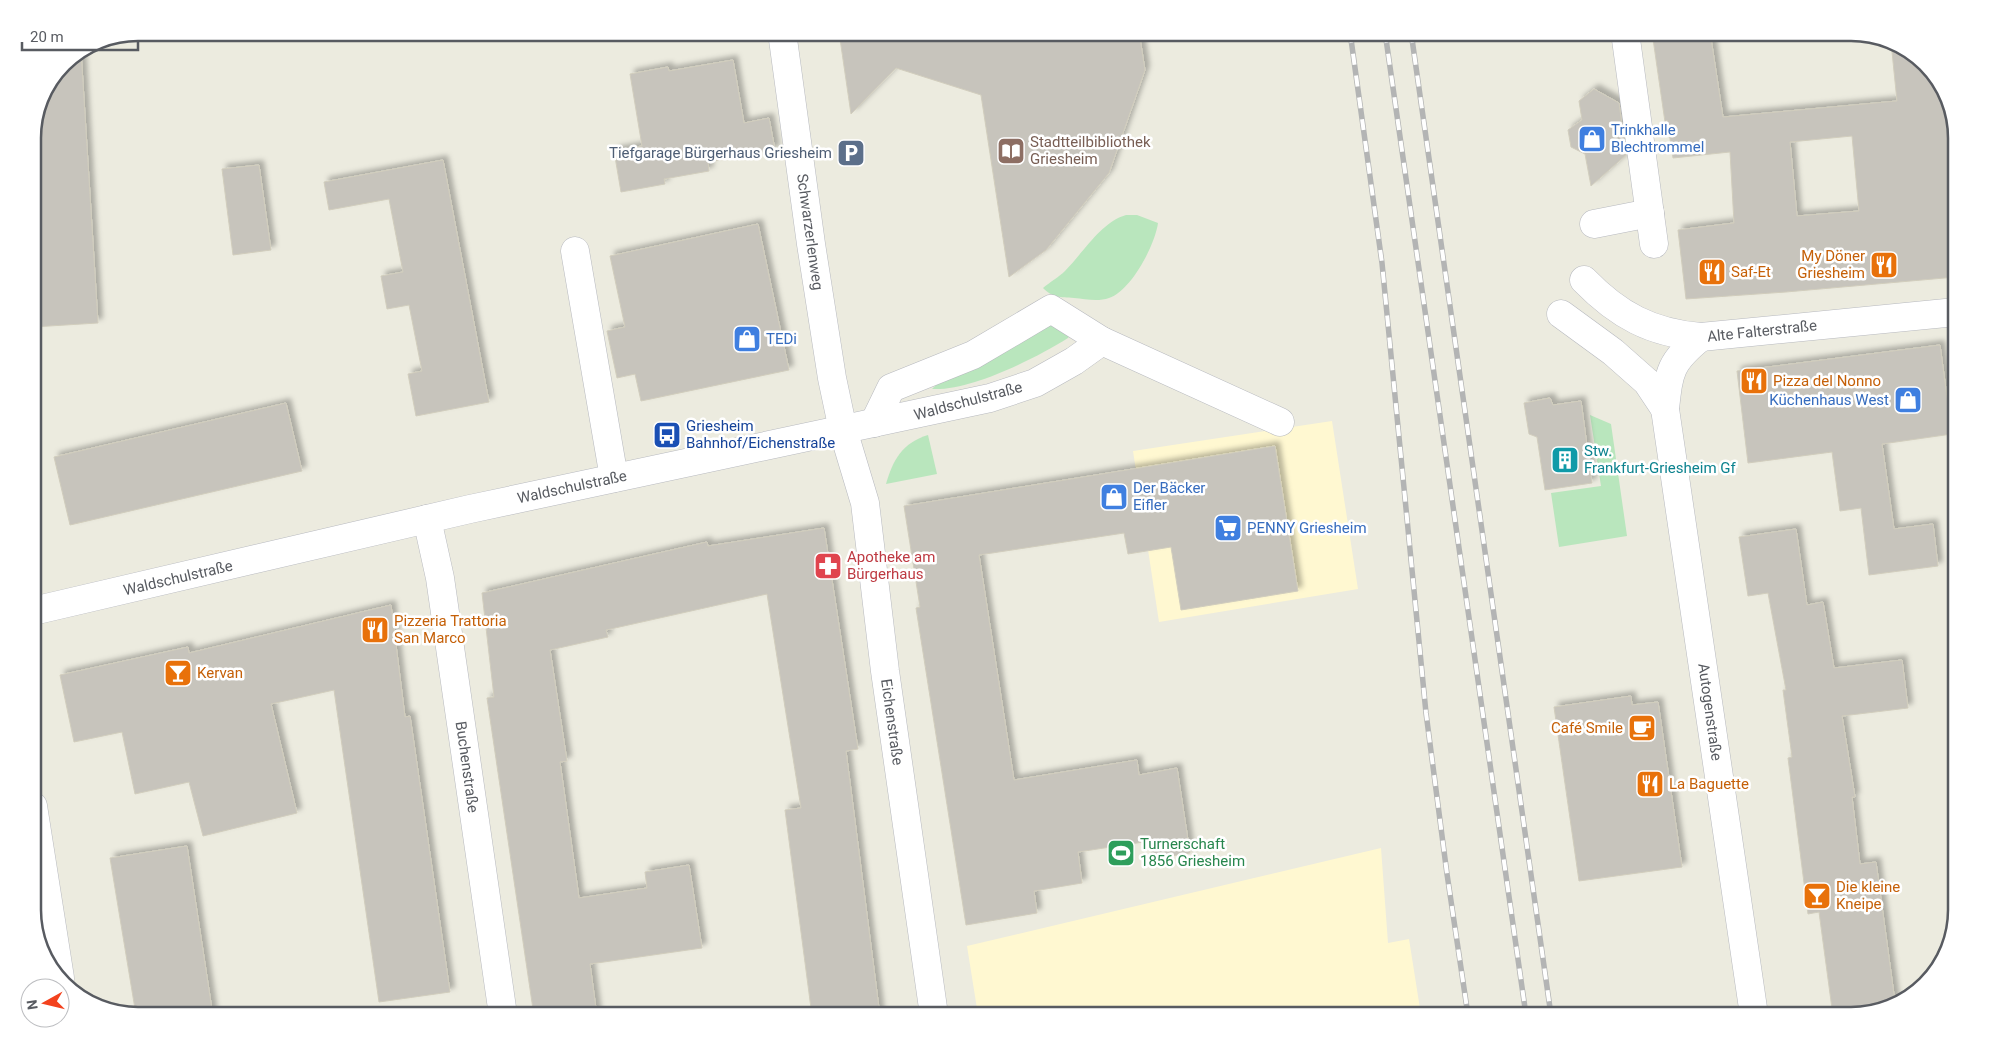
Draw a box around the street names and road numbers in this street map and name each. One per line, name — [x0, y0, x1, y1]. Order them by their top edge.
street label: Schwarzerlenweg — [793, 173, 827, 291]
street label: Alte Falterstraße — [1706, 316, 1818, 346]
street label: Waldschulstraße — [912, 378, 1024, 424]
street label: Waldschulstraße — [516, 467, 628, 507]
street label: Waldschulstraße — [122, 557, 234, 599]
street label: Autogenstraße — [1694, 662, 1726, 762]
street label: Eichenstraße — [877, 678, 907, 766]
street label: Buchenstraße — [452, 720, 482, 814]

